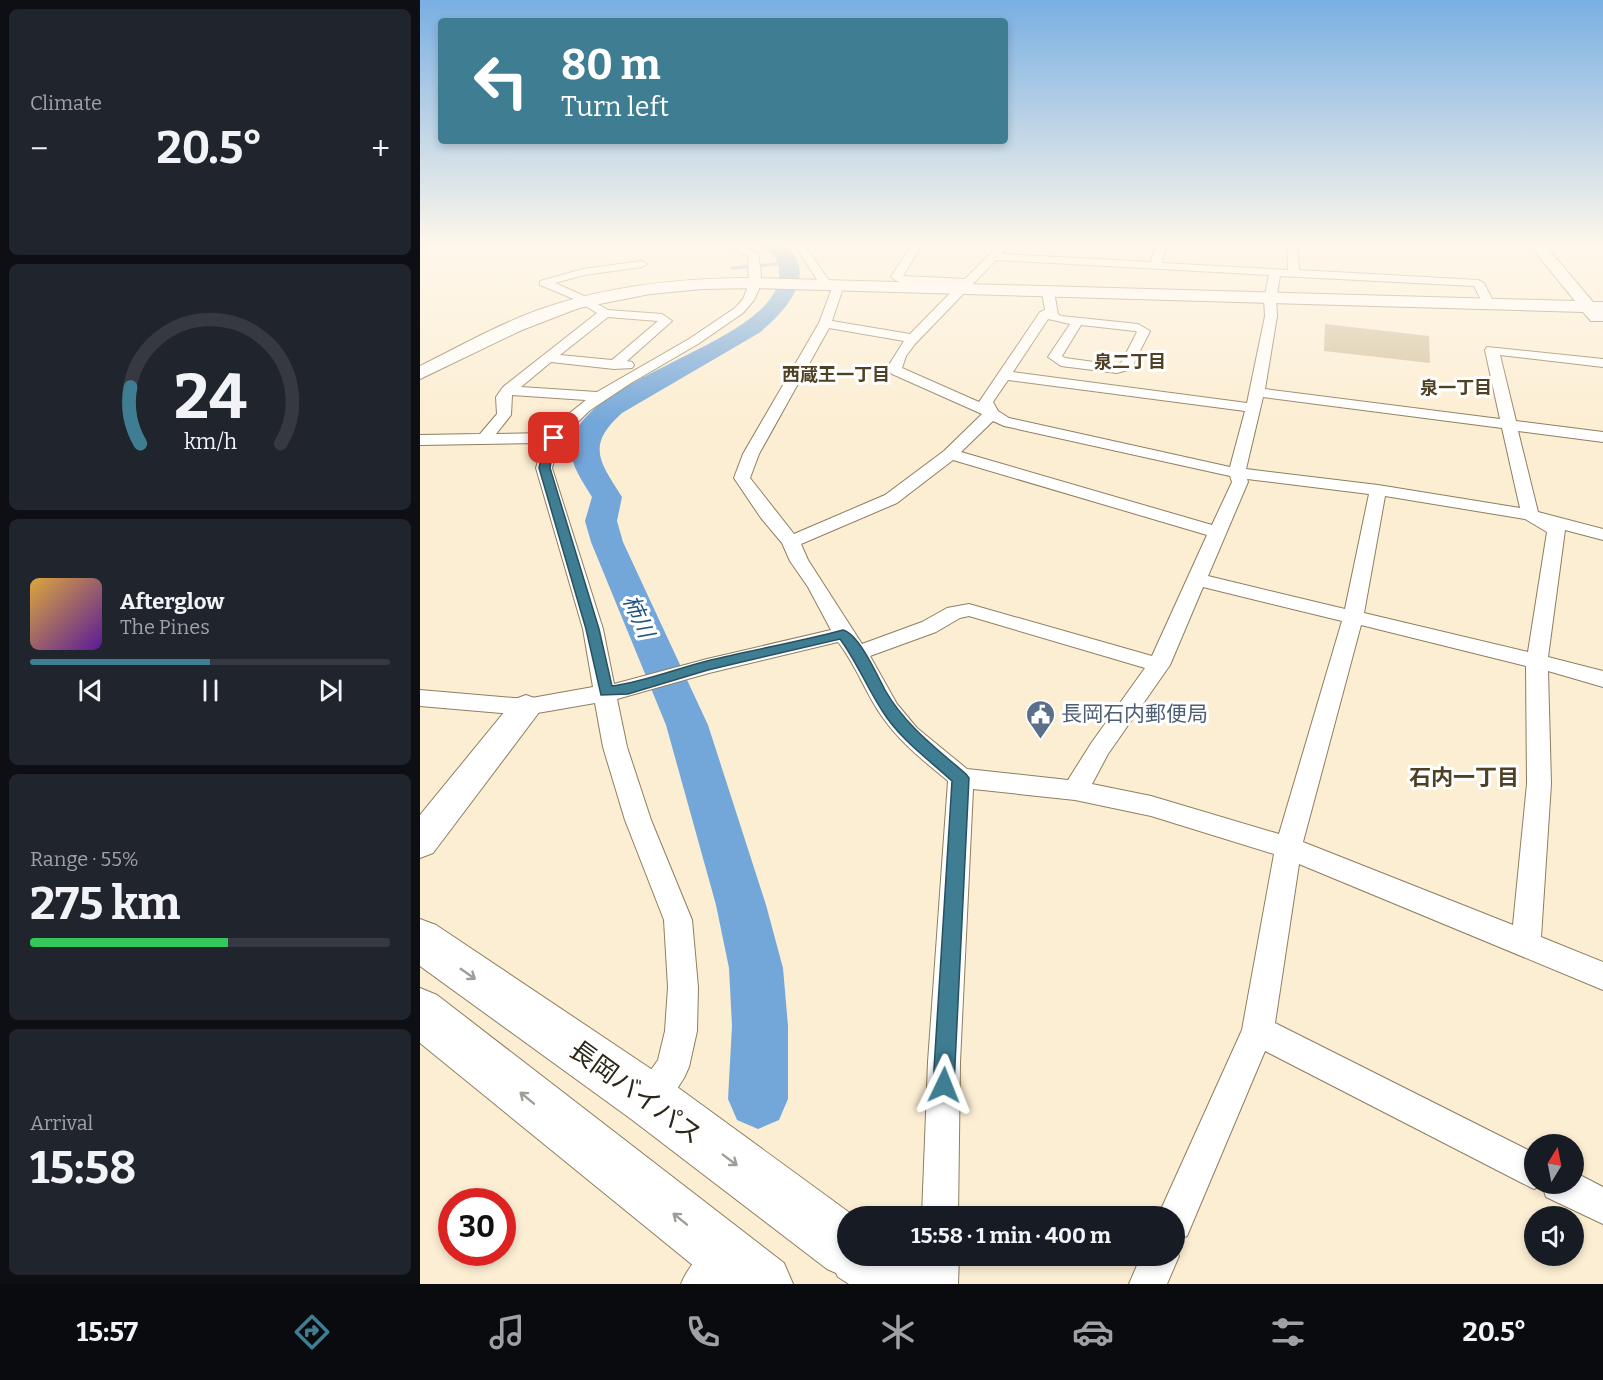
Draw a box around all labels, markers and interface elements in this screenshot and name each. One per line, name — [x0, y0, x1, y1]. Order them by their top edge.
text: 80 m — [561, 40, 661, 90]
icon: left — [462, 42, 540, 120]
text: Climate — [30, 91, 102, 115]
text: Turn left — [561, 91, 669, 123]
text: 20.5° — [157, 121, 263, 175]
text: − — [30, 129, 48, 169]
text: + — [371, 129, 390, 169]
district label: 泉二丁目 — [1094, 351, 1166, 373]
text: 24 — [173, 360, 247, 435]
district label: 西蔵王一丁目 — [782, 364, 890, 386]
district label: 泉一丁目 — [1420, 377, 1492, 399]
pin — [528, 412, 579, 463]
icon: arrive — [537, 421, 570, 454]
text: km/h — [183, 429, 237, 455]
text: Afterglow — [120, 588, 224, 615]
water label: 柿川 — [617, 591, 661, 644]
text: The Pines — [120, 615, 210, 639]
icon: previous — [74, 674, 107, 707]
icon: pause — [194, 674, 227, 707]
icon: next — [314, 674, 347, 707]
public building icon: 長岡石内郵便局 — [1024, 698, 1056, 740]
place label: 長岡石内郵便局 — [1061, 701, 1208, 727]
district label: 石内一丁目 — [1409, 764, 1519, 791]
text: Range · 55% — [30, 847, 139, 871]
text: 275 km — [30, 877, 181, 931]
one-way arrow — [459, 968, 476, 980]
street label: 長岡バイパス — [564, 1034, 708, 1151]
position arrow — [912, 1053, 976, 1117]
one-way arrow — [520, 1091, 536, 1104]
text: Arrival — [30, 1111, 93, 1135]
north arrow — [1524, 1134, 1584, 1194]
map controls — [1524, 1134, 1584, 1266]
text: 15:58 — [30, 1141, 136, 1195]
one-way arrow — [721, 1153, 737, 1166]
speed limit sign: 30 — [438, 1188, 516, 1266]
button: sound — [1524, 1206, 1584, 1266]
one-way arrow — [672, 1213, 688, 1226]
text: 15:58 · 1 min · 400 m — [911, 1222, 1111, 1249]
icon: directions — [291, 1311, 333, 1353]
icon: music — [486, 1311, 528, 1353]
icon: phone — [682, 1311, 724, 1353]
icon: climate — [877, 1311, 919, 1353]
icon: car — [1072, 1311, 1114, 1353]
icon: filters — [1267, 1311, 1309, 1353]
text: 15:57 — [77, 1316, 138, 1348]
text: 20.5° — [1463, 1316, 1526, 1348]

